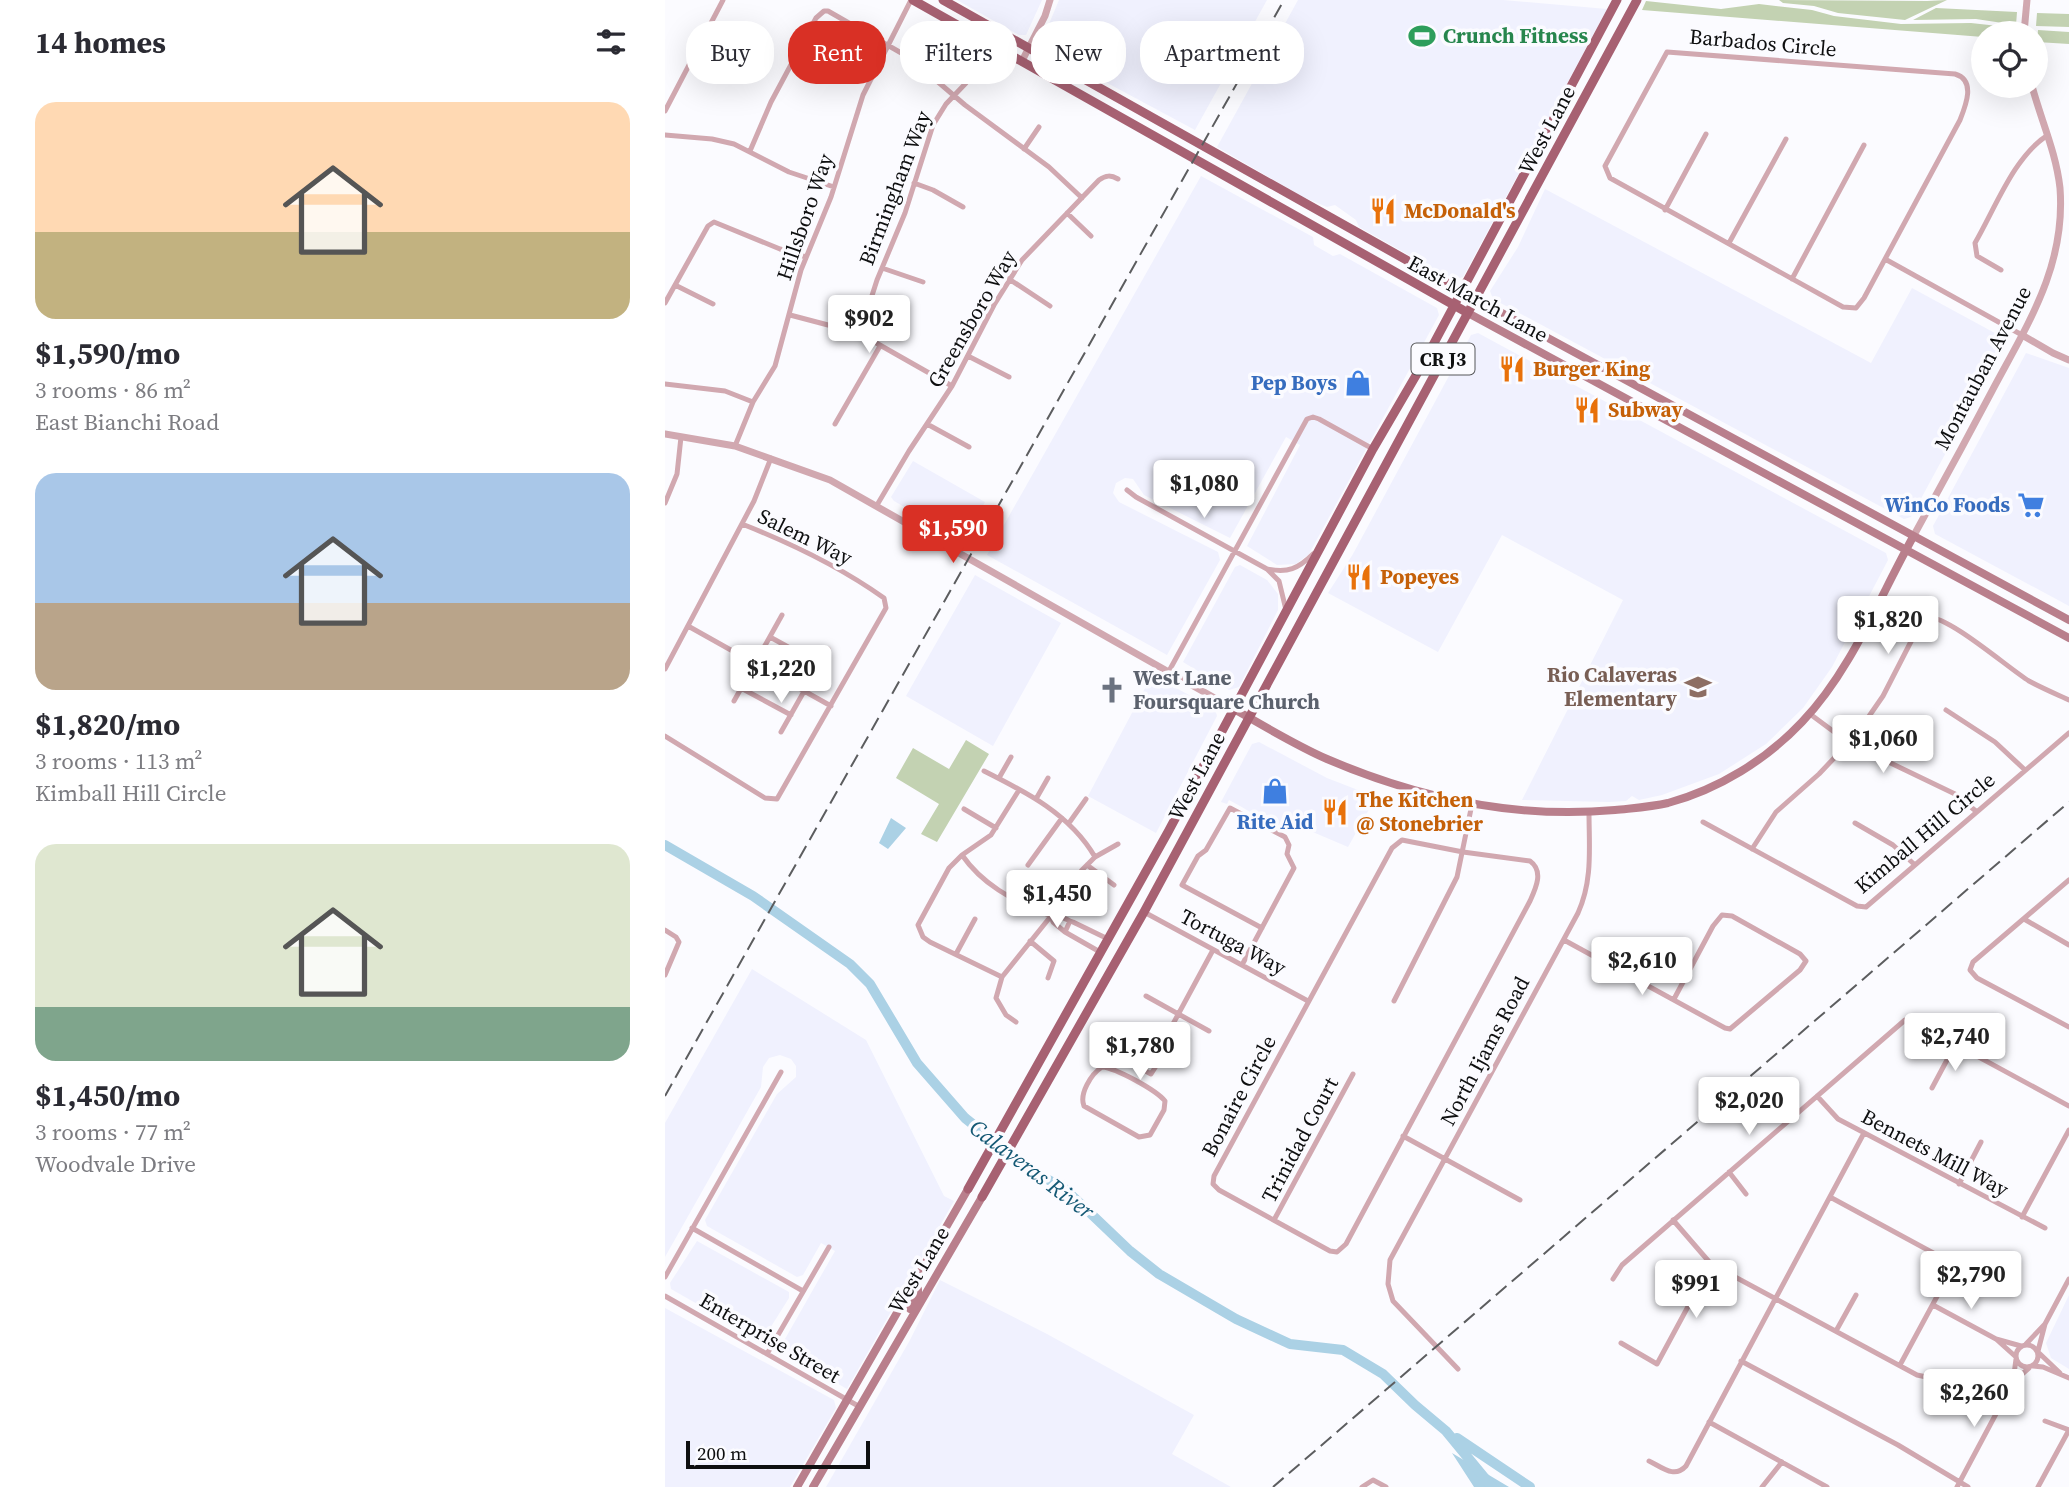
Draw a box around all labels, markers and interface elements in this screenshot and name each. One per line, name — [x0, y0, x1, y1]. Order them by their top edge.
chip: Buy — [686, 21, 774, 84]
chip: Rent — [788, 21, 886, 84]
chip: Filters — [900, 21, 1017, 84]
chip: New — [1031, 21, 1126, 84]
chip: Apartment — [1140, 21, 1304, 84]
sports icon: Crunch Fitness — [1407, 21, 1437, 51]
place label: Crunch Fitness — [1443, 21, 1588, 50]
map controls — [1971, 21, 2048, 98]
button: locate — [1971, 21, 2048, 98]
text: 14 homes — [35, 22, 166, 63]
street label: Barbados Circle — [1688, 22, 1838, 63]
icon: filters — [592, 23, 630, 61]
street label: West Lane — [1511, 80, 1582, 179]
street label: Birmingham Way — [852, 106, 937, 269]
icon: home — [270, 147, 396, 273]
street label: Hillsboro Way — [769, 149, 840, 284]
restaurant icon: McDonald's — [1368, 196, 1398, 226]
place label: McDonald's — [1404, 196, 1516, 225]
street label: Greensboro Way — [920, 245, 1023, 393]
street label: East March Lane — [1403, 248, 1554, 349]
street label: Montauban Avenue — [1927, 281, 2038, 455]
pin: $902 — [828, 296, 910, 355]
text: $902 — [844, 302, 894, 334]
text: $1,590/mo — [35, 333, 180, 374]
road number: CR J3 — [1411, 344, 1475, 374]
restaurant icon: Burger King — [1497, 354, 1527, 384]
place label: Burger King — [1533, 354, 1651, 383]
place label: Pep Boys — [1251, 368, 1337, 397]
shop icon: Pep Boys — [1343, 368, 1373, 398]
text: 3 rooms · 86 m² — [35, 374, 191, 406]
restaurant icon: Subway — [1572, 395, 1602, 425]
place label: Subway — [1608, 395, 1683, 424]
text: East Bianchi Road — [35, 406, 219, 438]
pin: $1,080 — [1147, 461, 1261, 520]
text: $1,080 — [1169, 467, 1239, 499]
place label: WinCo Foods — [1884, 490, 2010, 519]
supermarket icon: WinCo Foods — [2016, 490, 2046, 520]
street label: Salem Way — [753, 501, 857, 572]
pin: $1,590 — [896, 505, 1010, 565]
text: $1,590 — [918, 512, 988, 544]
icon: home — [270, 518, 396, 644]
restaurant icon: Popeyes — [1344, 562, 1374, 592]
place label: Popeyes — [1380, 562, 1459, 591]
pin: $1,820 — [1831, 596, 1945, 656]
text: $1,820 — [1853, 603, 1923, 635]
pin: $1,220 — [724, 646, 838, 705]
text: $1,220 — [746, 652, 816, 684]
place label: Rio Calaveras Elementary — [1547, 660, 1678, 713]
place label: West Lane Foursquare Church — [1133, 663, 1320, 716]
school or university icon: Rio Calaveras Elementary — [1683, 672, 1713, 702]
church icon: West Lane Foursquare Church — [1097, 675, 1127, 705]
text: $1,820/mo — [35, 704, 180, 745]
pin: $1,060 — [1826, 716, 1940, 775]
text: $1,060 — [1848, 722, 1918, 754]
street label: West Lane — [1161, 726, 1232, 825]
text: 3 rooms · 113 m² — [35, 745, 202, 777]
street label: Kimball Hill Circle — [1848, 765, 2001, 900]
shop icon: Rite Aid — [1260, 776, 1290, 806]
text: Kimball Hill Circle — [35, 777, 226, 809]
place label: The Kitchen @ Stonebrier — [1356, 785, 1483, 838]
restaurant icon: The Kitchen @ Stonebrier — [1320, 797, 1350, 827]
place label: Rite Aid — [1237, 807, 1314, 836]
pin: $1,450 — [1000, 870, 1114, 930]
text: $1,450 — [1022, 877, 1092, 909]
icon: home — [270, 889, 396, 1015]
street label: Tortuga Way — [1175, 901, 1292, 982]
pin: $2,610 — [1585, 937, 1699, 997]
text: $2,610 — [1607, 944, 1677, 976]
street label: North Ijams Road — [1433, 971, 1536, 1130]
pin: $2,740 — [1898, 1014, 2012, 1073]
text: $2,740 — [1920, 1020, 1990, 1052]
pin: $1,780 — [1083, 1023, 1197, 1082]
text: $1,780 — [1105, 1029, 1175, 1061]
street label: Bonaire Circle — [1194, 1030, 1283, 1162]
street label: Trinidad Court — [1254, 1072, 1345, 1208]
text: $1,450/mo — [35, 1075, 180, 1116]
pin: $2,020 — [1692, 1078, 1806, 1137]
text: $2,020 — [1714, 1084, 1784, 1116]
street label: Bennets Mill Way — [1857, 1102, 2014, 1204]
water label: Calaveras River — [963, 1112, 1102, 1227]
text: 3 rooms · 77 m² — [35, 1116, 191, 1148]
text: Woodvale Drive — [35, 1148, 196, 1180]
street label: West Lane — [881, 1221, 956, 1319]
pin: $2,790 — [1914, 1252, 2028, 1311]
text: $2,790 — [1936, 1258, 2006, 1290]
pin: $991 — [1655, 1260, 1737, 1320]
text: $991 — [1671, 1267, 1721, 1299]
street label: Enterprise Street — [695, 1285, 846, 1390]
pin: $2,260 — [1917, 1370, 2031, 1429]
text: $2,260 — [1939, 1376, 2009, 1408]
scale bar — [686, 1438, 870, 1470]
text: 200 m — [697, 1440, 747, 1466]

